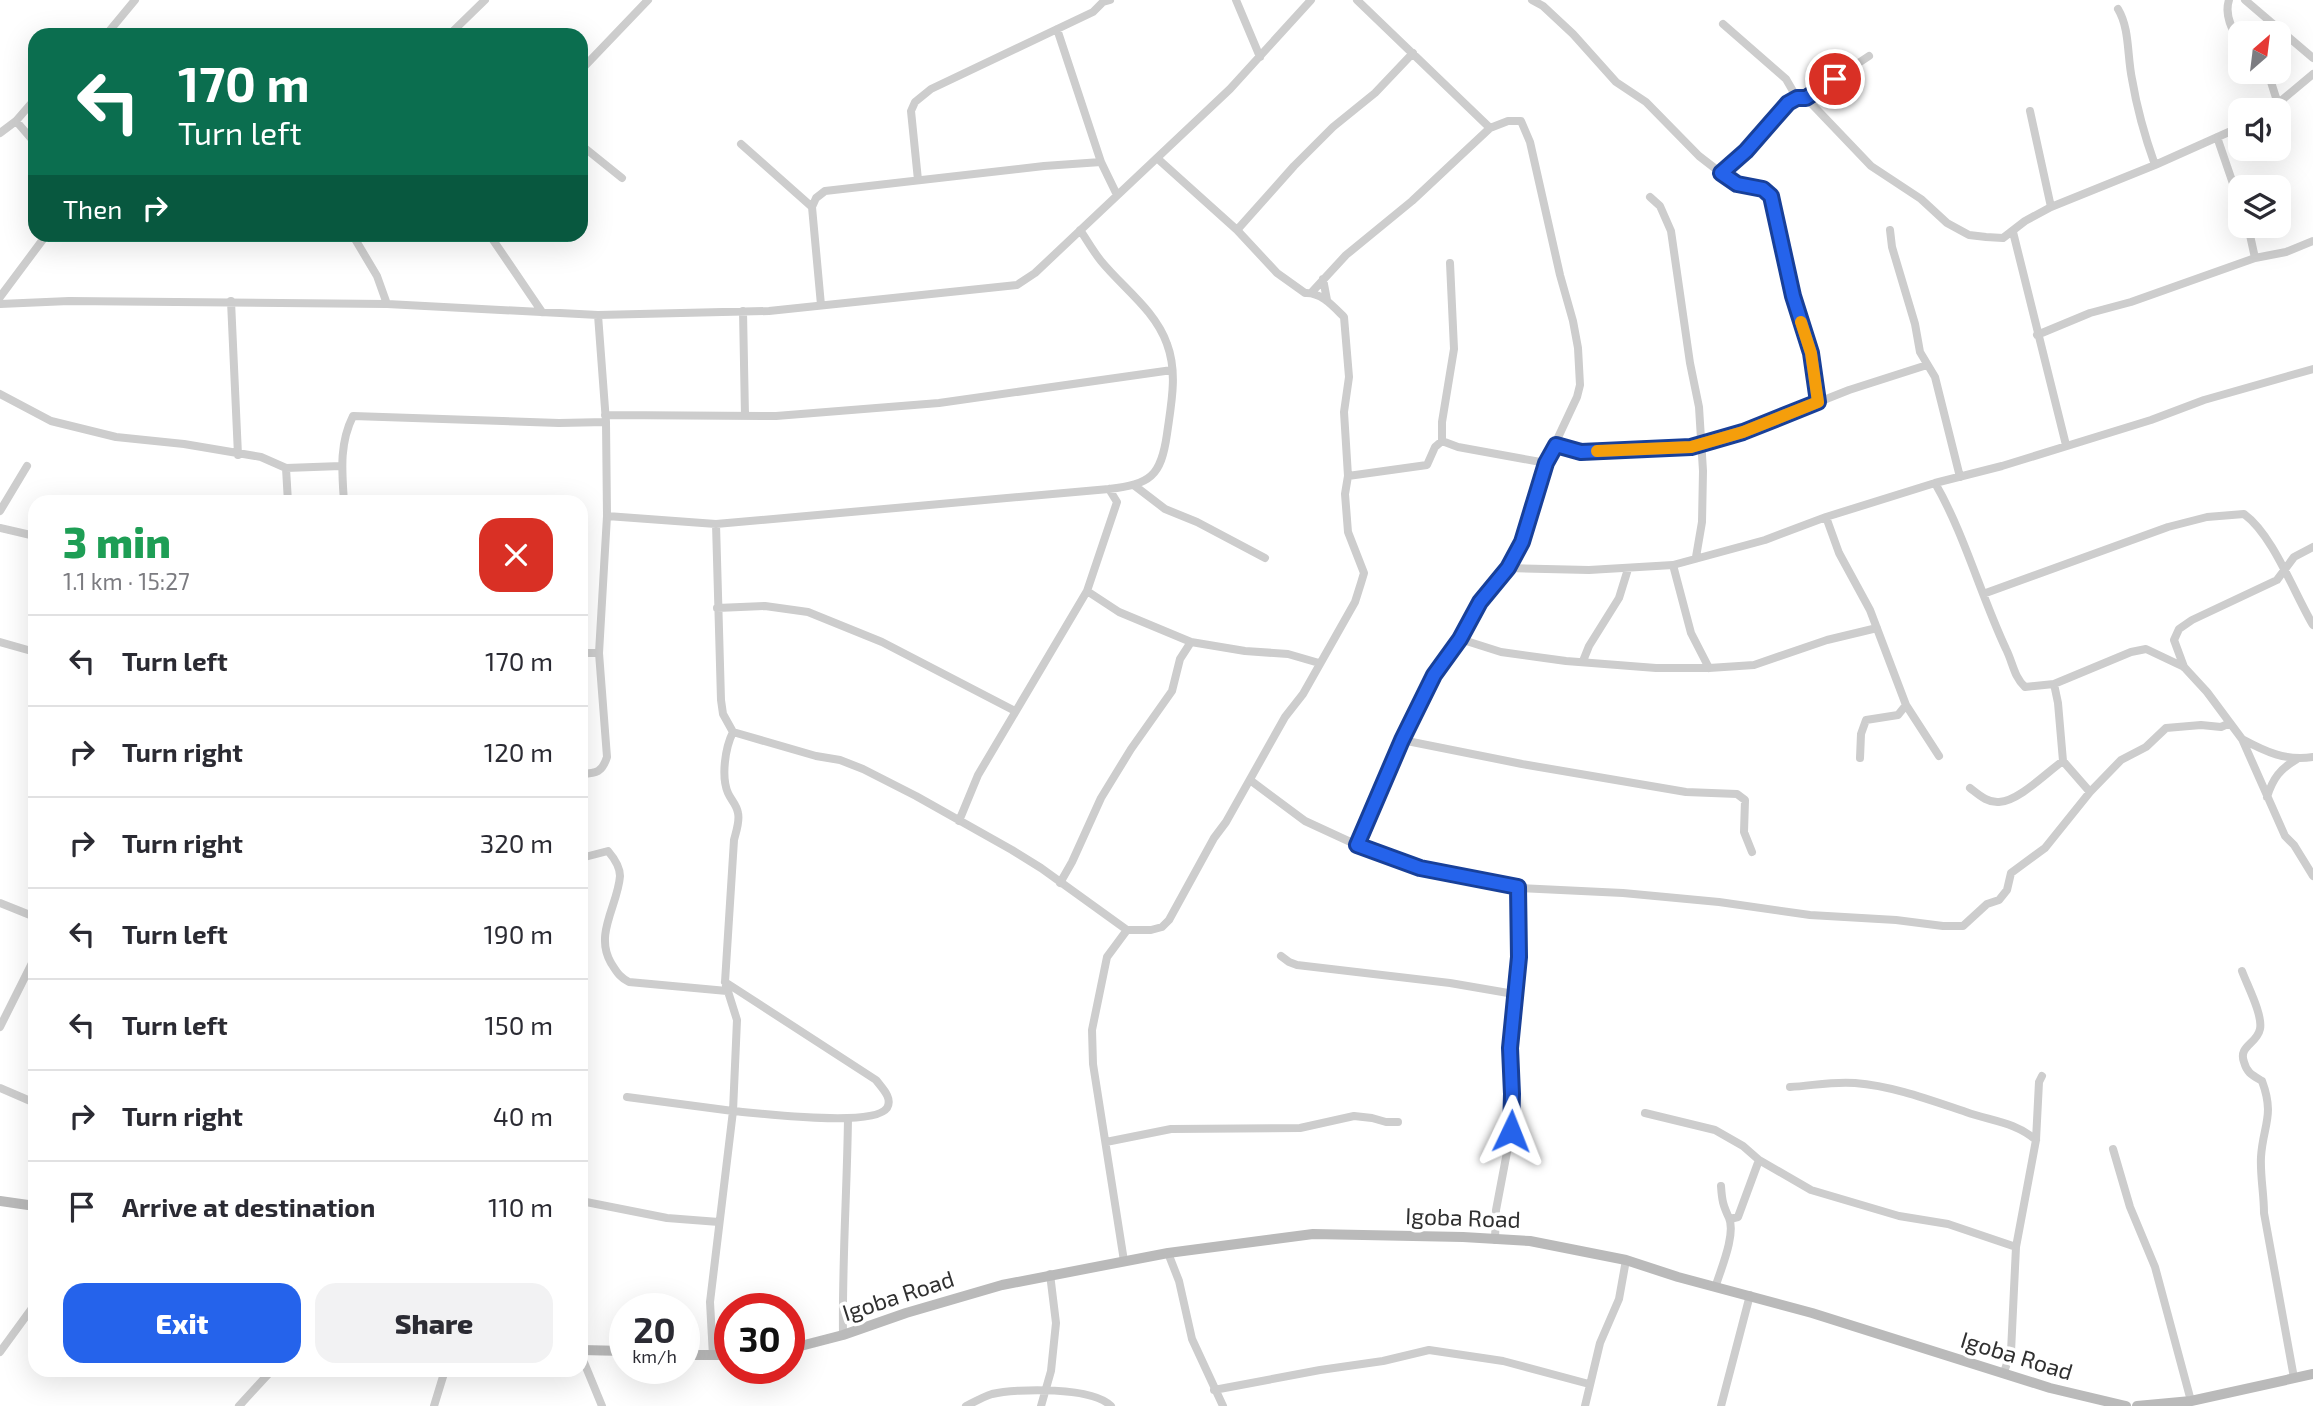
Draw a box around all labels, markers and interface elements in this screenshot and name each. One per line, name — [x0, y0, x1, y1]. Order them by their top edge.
north arrow — [2228, 21, 2291, 84]
map controls — [2228, 21, 2291, 238]
pin — [1805, 49, 1865, 109]
text: 170 m — [178, 53, 310, 112]
icon: left — [63, 56, 154, 147]
icon: arrive — [1816, 60, 1854, 98]
button: sound — [2228, 98, 2291, 161]
text: Turn left — [178, 113, 302, 151]
button: layers — [2228, 175, 2291, 238]
icon: right — [136, 189, 174, 227]
text: Then — [63, 193, 122, 224]
text: 3 min — [63, 516, 171, 566]
button: close — [479, 518, 553, 592]
text: 1.1 km · 15:27 — [63, 567, 190, 595]
icon: left — [63, 642, 101, 680]
text: Turn left — [122, 645, 228, 676]
text: 170 m — [485, 645, 553, 676]
icon: right — [63, 733, 101, 771]
text: Turn right — [122, 736, 243, 767]
text: 120 m — [484, 736, 553, 767]
icon: right — [63, 824, 101, 862]
text: Turn right — [122, 827, 243, 858]
text: 320 m — [480, 827, 553, 858]
icon: left — [63, 915, 101, 953]
text: Turn left — [122, 918, 228, 949]
text: 190 m — [484, 918, 553, 949]
icon: left — [63, 1006, 101, 1044]
text: Turn left — [122, 1009, 228, 1040]
text: 150 m — [484, 1009, 553, 1040]
position arrow — [1474, 1094, 1548, 1168]
icon: right — [63, 1097, 101, 1135]
text: Turn right — [122, 1100, 243, 1131]
text: 40 m — [493, 1100, 553, 1131]
icon: arrive — [63, 1188, 101, 1226]
text: Arrive at destination — [122, 1191, 375, 1222]
text: 110 m — [488, 1191, 553, 1222]
street label: Igoba Road — [1405, 1201, 1521, 1233]
street label: Igoba Road — [839, 1264, 957, 1326]
button: Exit — [63, 1283, 301, 1363]
button: Share — [315, 1283, 553, 1363]
speed limit sign: 30 — [714, 1293, 805, 1384]
text: 20 — [633, 1308, 676, 1350]
street label: Igoba Road — [1958, 1325, 2076, 1385]
text: km/h — [632, 1345, 677, 1367]

